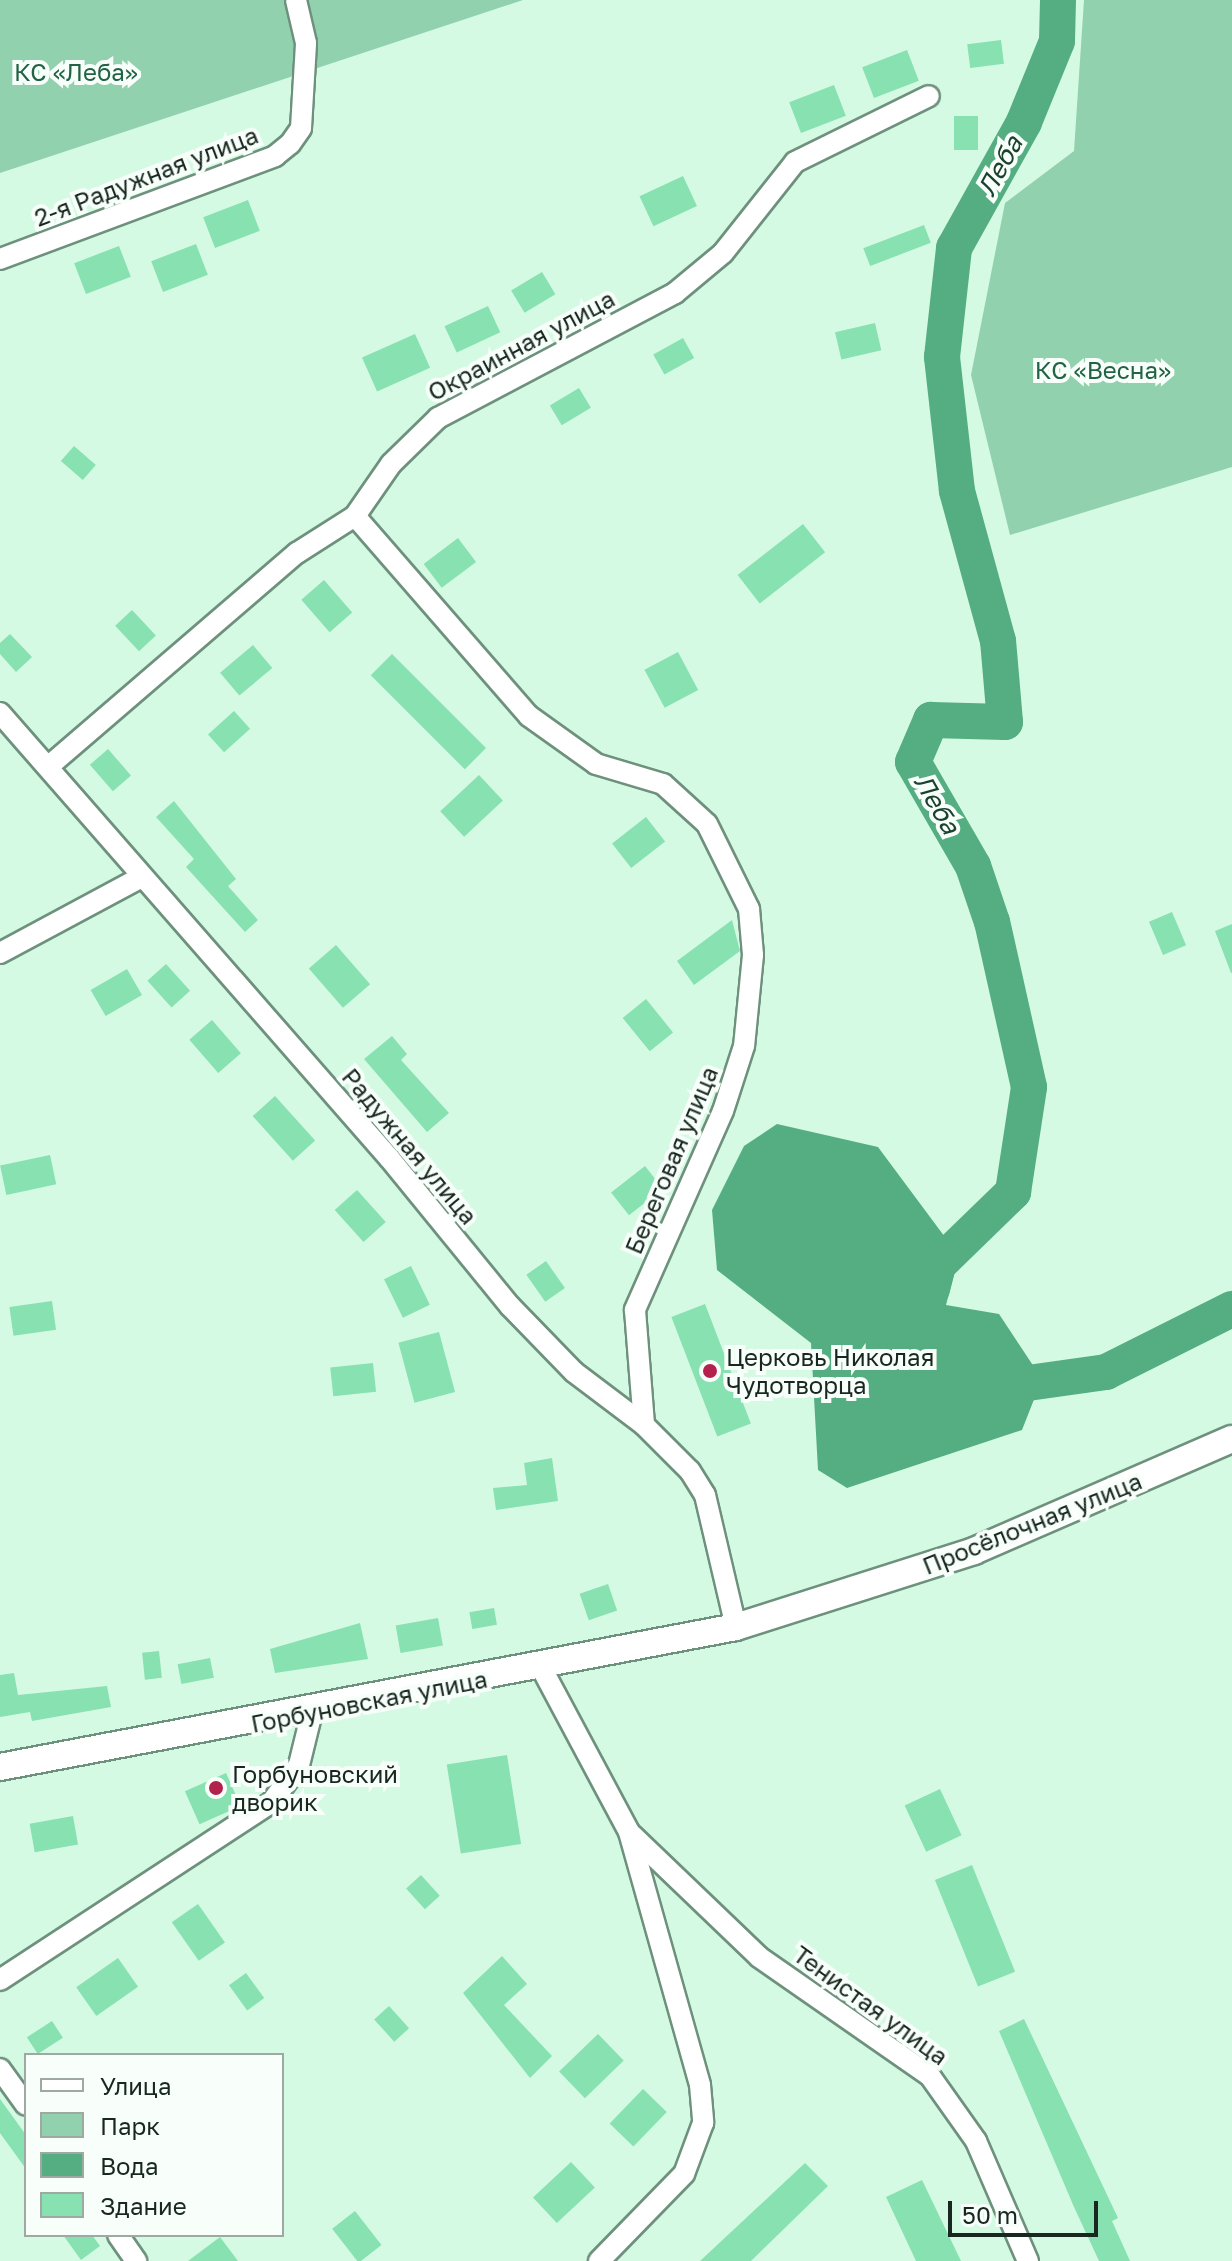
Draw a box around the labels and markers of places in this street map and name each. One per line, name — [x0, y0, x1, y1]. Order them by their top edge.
place label: Церковь Николая Чудотворца — [726, 1343, 934, 1399]
marker: Церковь Николая Чудотворца — [701, 1362, 719, 1380]
place label: Горбуновский дворик — [232, 1760, 398, 1816]
marker: Горбуновский дворик — [207, 1779, 225, 1797]

